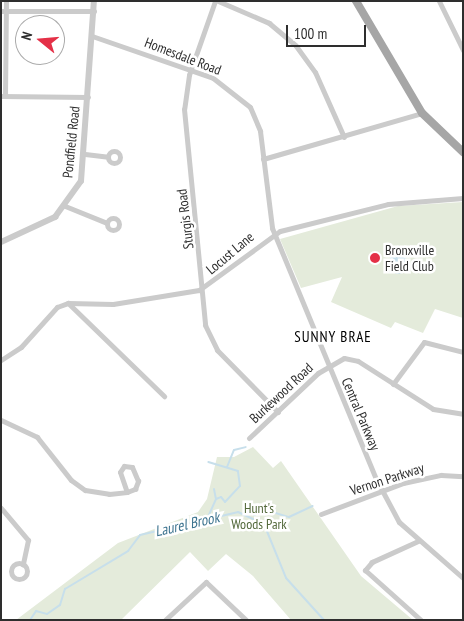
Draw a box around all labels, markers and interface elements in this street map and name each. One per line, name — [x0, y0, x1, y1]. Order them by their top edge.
north arrow — [15, 15, 65, 65]
scale bar — [289, 15, 369, 47]
text: 100 m — [294, 24, 327, 43]
text: N — [17, 30, 36, 42]
street label: Homesdale Road — [142, 34, 224, 78]
street label: Pondfield Road — [59, 105, 83, 179]
street label: Sturgis Road — [173, 188, 197, 250]
street label: Locust Lane — [203, 228, 257, 278]
place label: Bronxville Field Club — [385, 242, 434, 274]
marker: Bronxville Field Club — [369, 252, 381, 264]
district label: SUNNY BRAE — [293, 328, 373, 346]
street label: Burkewood Road — [246, 359, 316, 427]
street label: Central Parkway — [338, 375, 384, 453]
street label: Vernon Parkway — [348, 459, 426, 499]
park label: Hunt's Woods Park — [231, 500, 287, 532]
water label: Laurel Brook — [153, 508, 221, 540]

